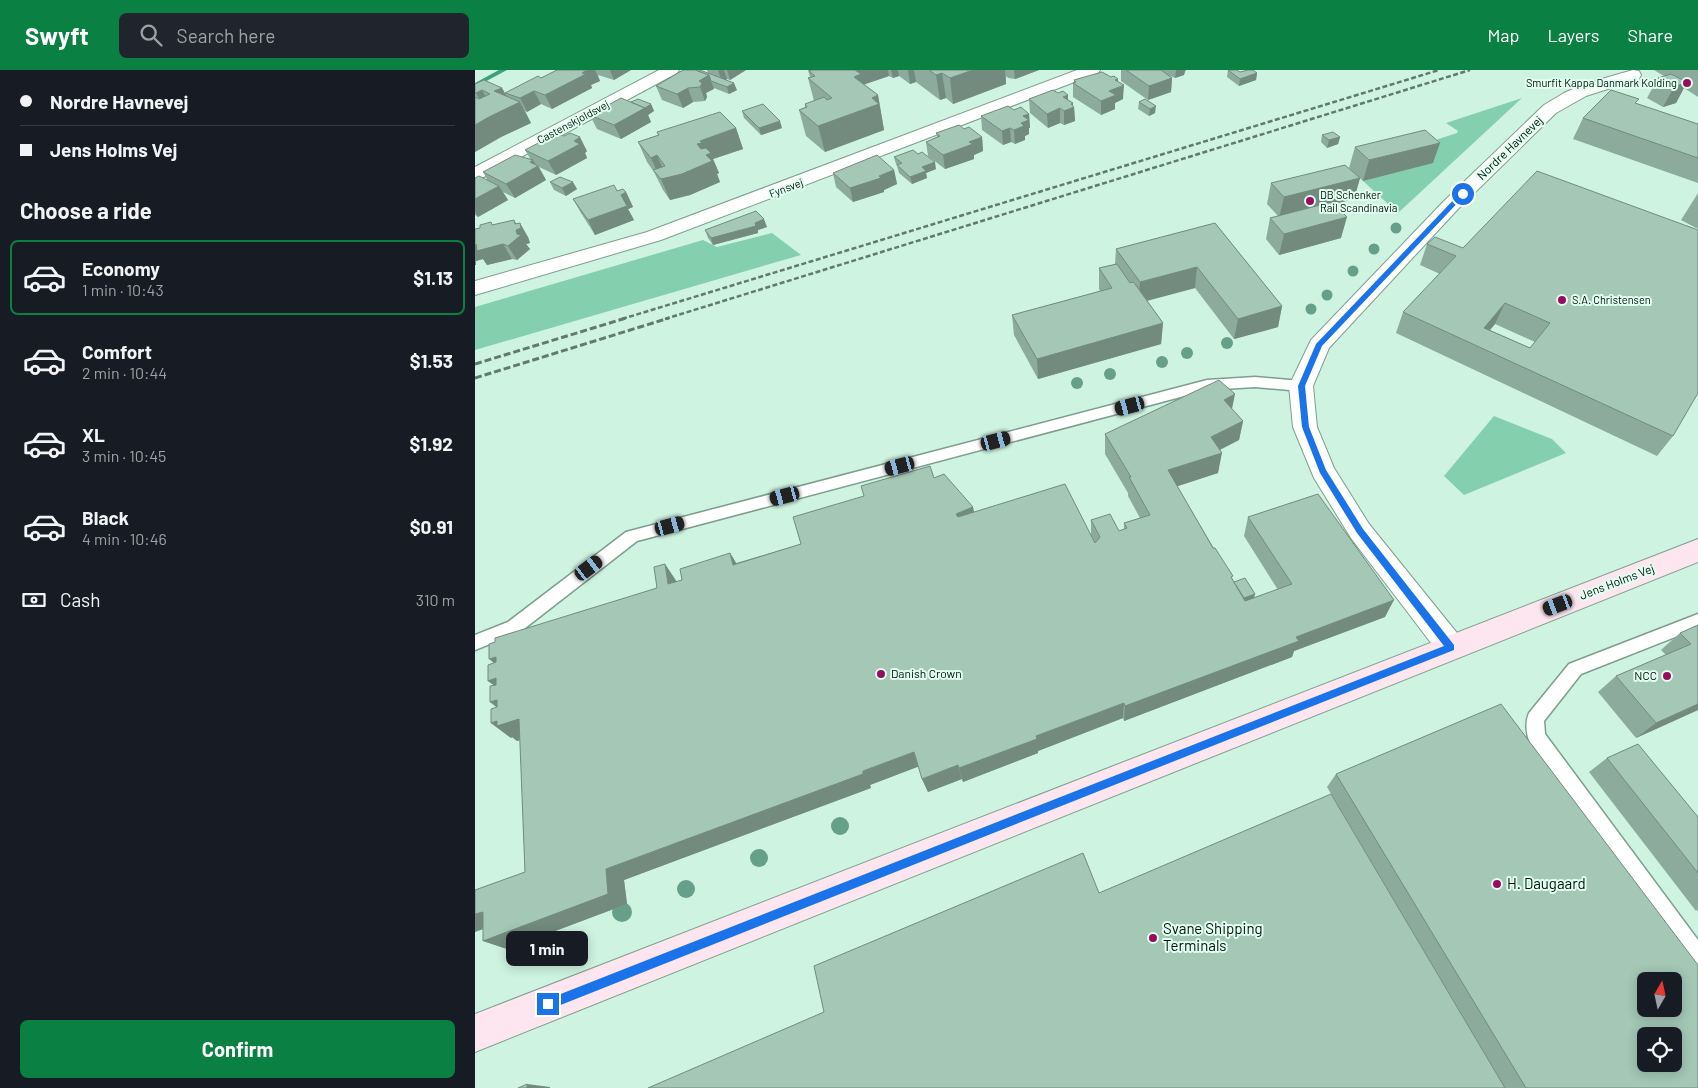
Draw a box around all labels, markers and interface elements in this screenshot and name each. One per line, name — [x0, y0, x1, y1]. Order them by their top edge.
search box — [119, 13, 469, 58]
text: Swyft — [25, 21, 89, 50]
icon: search — [137, 21, 165, 49]
text: Search here — [177, 24, 275, 47]
text: Map — [1487, 24, 1519, 46]
text: Layers — [1547, 24, 1600, 46]
text: Share — [1628, 24, 1673, 46]
place label: Smurfit Kappa Danmark Kolding — [1526, 76, 1677, 89]
marker: Smurfit Kappa Danmark Kolding — [1681, 77, 1693, 89]
text: Nordre Havnevej — [50, 90, 188, 113]
street label: Castenskjoldsvej — [535, 97, 611, 146]
street label: Nordre Havnevej — [1474, 112, 1545, 182]
text: Jens Holms Vej — [50, 138, 177, 161]
street label: Fynsvej — [767, 175, 805, 200]
route start — [1452, 183, 1474, 205]
place label: DB Schenker Rail Scandinavia — [1320, 188, 1397, 214]
marker: DB Schenker Rail Scandinavia — [1304, 195, 1316, 207]
text: Choose a ride — [20, 197, 152, 223]
icon: car — [22, 255, 67, 300]
text: Economy — [82, 257, 160, 280]
text: $1.13 — [413, 266, 453, 289]
text: 1 min · 10:43 — [82, 280, 164, 299]
place label: S.A. Christensen — [1572, 293, 1651, 306]
marker: S.A. Christensen — [1556, 294, 1568, 306]
icon: car — [22, 338, 67, 383]
text: Comfort — [82, 340, 152, 363]
text: $1.53 — [410, 349, 453, 372]
text: 2 min · 10:44 — [82, 363, 167, 382]
car — [1113, 395, 1146, 417]
icon: car — [22, 421, 67, 466]
text: XL — [82, 423, 105, 446]
car — [979, 430, 1012, 452]
text: $1.92 — [410, 432, 453, 455]
text: 3 min · 10:45 — [82, 446, 166, 465]
car — [883, 455, 916, 477]
car — [768, 485, 801, 507]
icon: car — [22, 504, 67, 549]
text: Black — [82, 506, 129, 529]
text: $0.91 — [410, 515, 453, 538]
car — [653, 515, 686, 537]
text: 4 min · 10:46 — [82, 529, 167, 548]
car — [572, 553, 605, 583]
street label: Jens Holms Vej — [1577, 560, 1656, 602]
icon: cash — [20, 586, 48, 614]
text: Cash — [60, 588, 101, 611]
text: 310 m — [416, 590, 455, 609]
car — [1541, 593, 1574, 617]
place label: Danish Crown — [891, 666, 962, 680]
marker: Danish Crown — [875, 668, 887, 680]
place label: NCC — [1634, 668, 1657, 682]
marker: NCC — [1661, 670, 1673, 682]
place label: H. Daugaard — [1507, 874, 1586, 892]
marker: H. Daugaard — [1491, 878, 1503, 890]
place label: Svane Shipping Terminals — [1163, 919, 1263, 954]
callout: 1 min — [507, 932, 589, 966]
marker: Svane Shipping Terminals — [1147, 932, 1159, 944]
text: 1 min — [529, 939, 565, 958]
north arrow — [1637, 972, 1683, 1018]
map controls — [1637, 972, 1682, 1072]
route end — [537, 993, 559, 1015]
button: Confirm — [20, 1020, 455, 1078]
button: locate — [1637, 1027, 1682, 1072]

